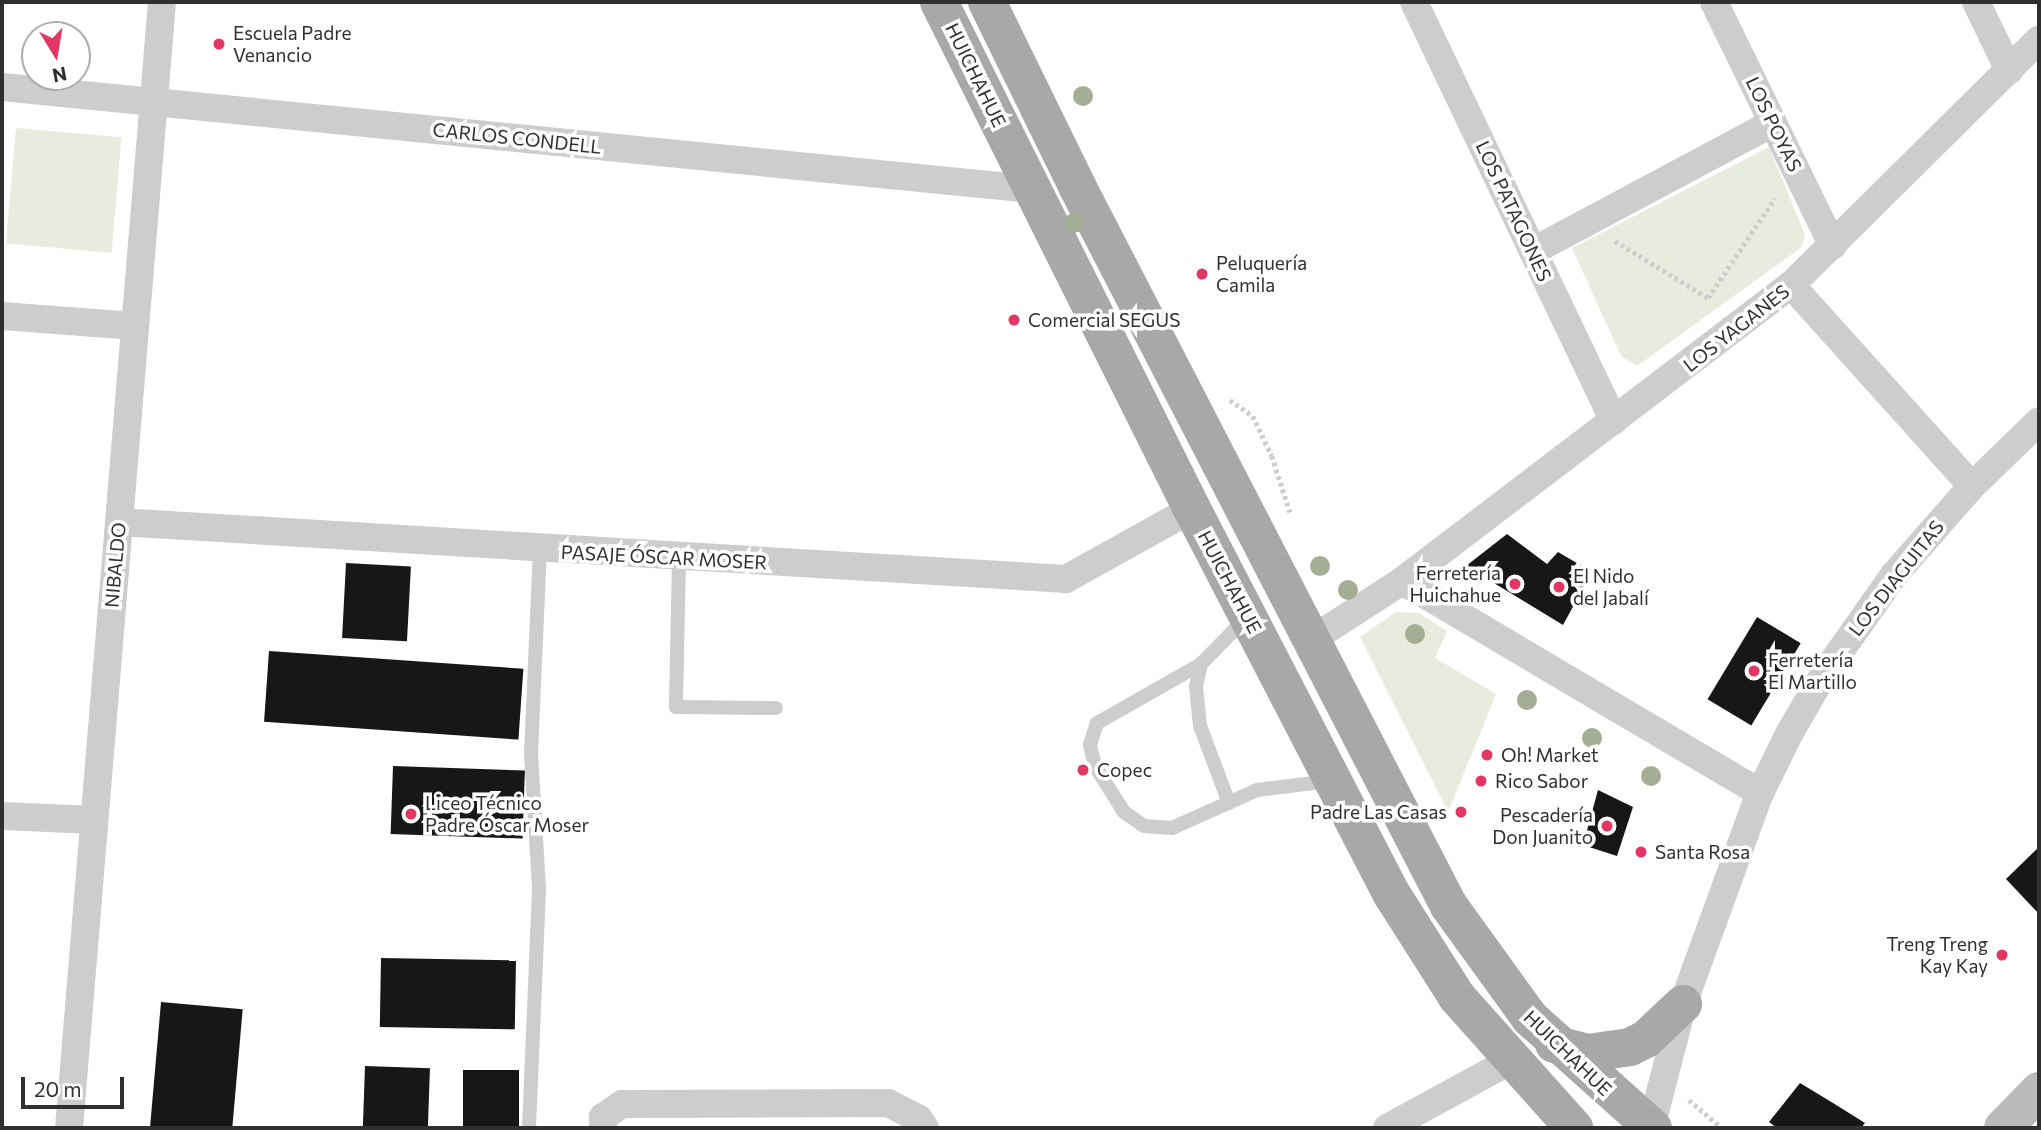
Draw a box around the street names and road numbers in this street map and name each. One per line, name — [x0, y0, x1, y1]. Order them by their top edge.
street label: HUICHAHUE — [941, 19, 1011, 131]
street label: LOS POYAS — [1741, 73, 1807, 175]
street label: CARLOS CONDELL — [431, 118, 603, 158]
street label: LOS PATAGONES — [1471, 137, 1557, 285]
street label: LOS YAGANES — [1679, 280, 1793, 376]
street label: LOS DIAGUITAS — [1844, 516, 1948, 640]
street label: NIBALDO — [100, 521, 130, 609]
street label: HUICHAHUE — [1193, 527, 1267, 637]
street label: PASAJE ÓSCAR MOSER — [560, 540, 768, 574]
street label: HUICHAHUE — [1519, 1005, 1617, 1101]

